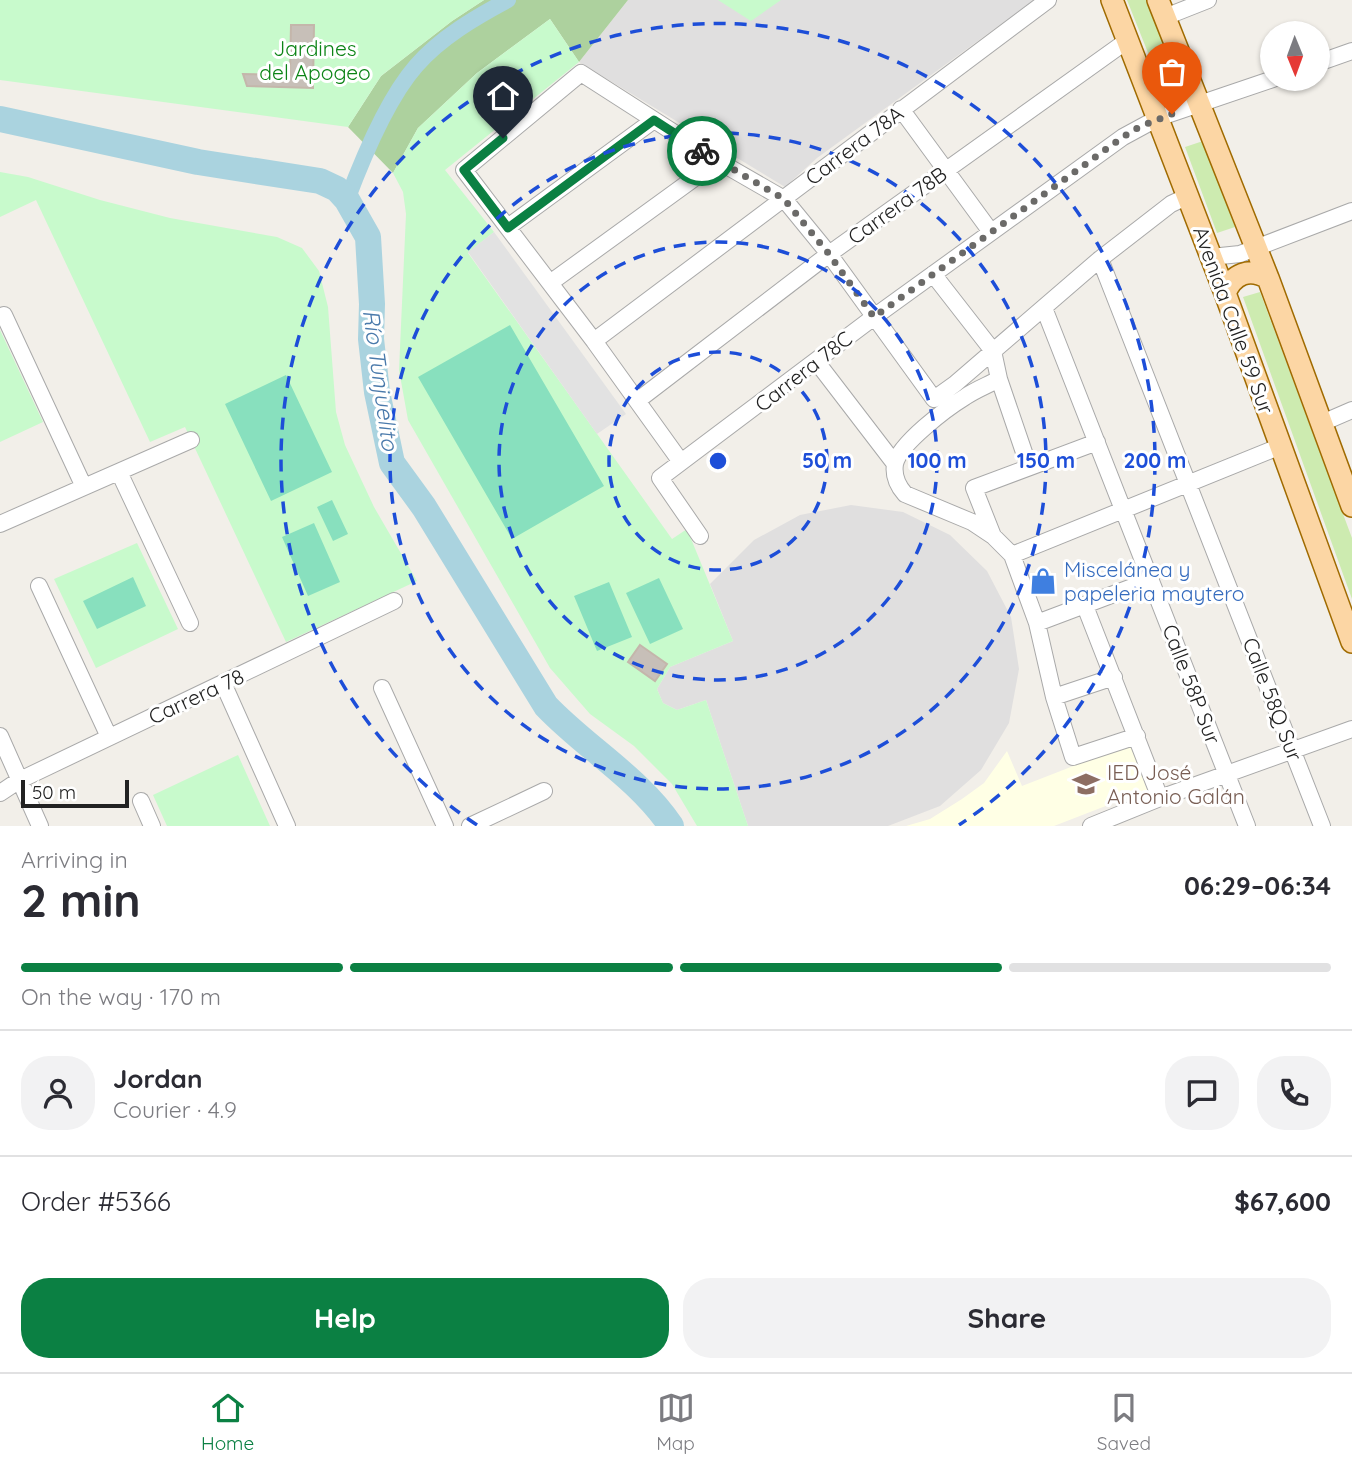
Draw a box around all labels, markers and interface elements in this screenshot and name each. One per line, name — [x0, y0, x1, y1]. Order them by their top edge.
north arrow — [1260, 21, 1330, 91]
map controls — [1260, 21, 1330, 91]
park label: Jardines del Apogeo — [259, 35, 371, 85]
pin — [1142, 42, 1202, 114]
icon: bag — [1153, 53, 1191, 91]
pin — [473, 66, 533, 138]
icon: home — [484, 77, 522, 115]
street label: Carrera 78A — [800, 100, 908, 190]
courier — [667, 116, 737, 186]
icon: bike — [683, 132, 721, 170]
street label: Carrera 78B — [842, 160, 952, 250]
street label: Avenida Calle 59 Sur — [1188, 223, 1280, 417]
water label: Río Tunjuelito — [357, 308, 405, 453]
street label: Carrera 78C — [749, 325, 857, 417]
text: 50 m — [802, 447, 852, 473]
text: 100 m — [907, 447, 967, 473]
text: 150 m — [1017, 447, 1075, 473]
text: 200 m — [1124, 447, 1186, 473]
centre of rings — [706, 449, 730, 473]
place label: Miscelánea y papeleria maytero — [1064, 556, 1245, 606]
shop icon: Miscelánea y papeleria maytero — [1028, 566, 1058, 596]
street label: Calle 58P Sur — [1157, 620, 1227, 748]
street label: Calle 58Q Sur — [1238, 634, 1308, 764]
street label: Carrera 78 — [144, 663, 248, 729]
place label: IED José Antonio Galán — [1107, 759, 1245, 809]
school or university icon: IED José Antonio Galán — [1071, 769, 1101, 799]
scale bar — [21, 777, 130, 809]
text: 50 m — [32, 780, 76, 804]
text: Arriving in — [21, 845, 128, 874]
text: 06:29–06:34 — [1184, 869, 1331, 902]
text: 2 min — [21, 871, 141, 929]
text: On the way · 170 m — [21, 982, 221, 1011]
button: person — [21, 1056, 95, 1130]
button: chat — [1165, 1056, 1239, 1130]
button: phone — [1257, 1056, 1331, 1130]
text: Jordan — [113, 1062, 202, 1095]
text: Courier · 4.9 — [113, 1095, 237, 1124]
text: Order #5366 — [21, 1185, 171, 1218]
text: $67,600 — [1234, 1185, 1331, 1218]
button: Help — [21, 1278, 669, 1358]
button: Share — [683, 1278, 1331, 1358]
tab: Home — [201, 1389, 254, 1455]
tab: Map — [656, 1389, 695, 1455]
tab: Saved — [1097, 1389, 1151, 1455]

